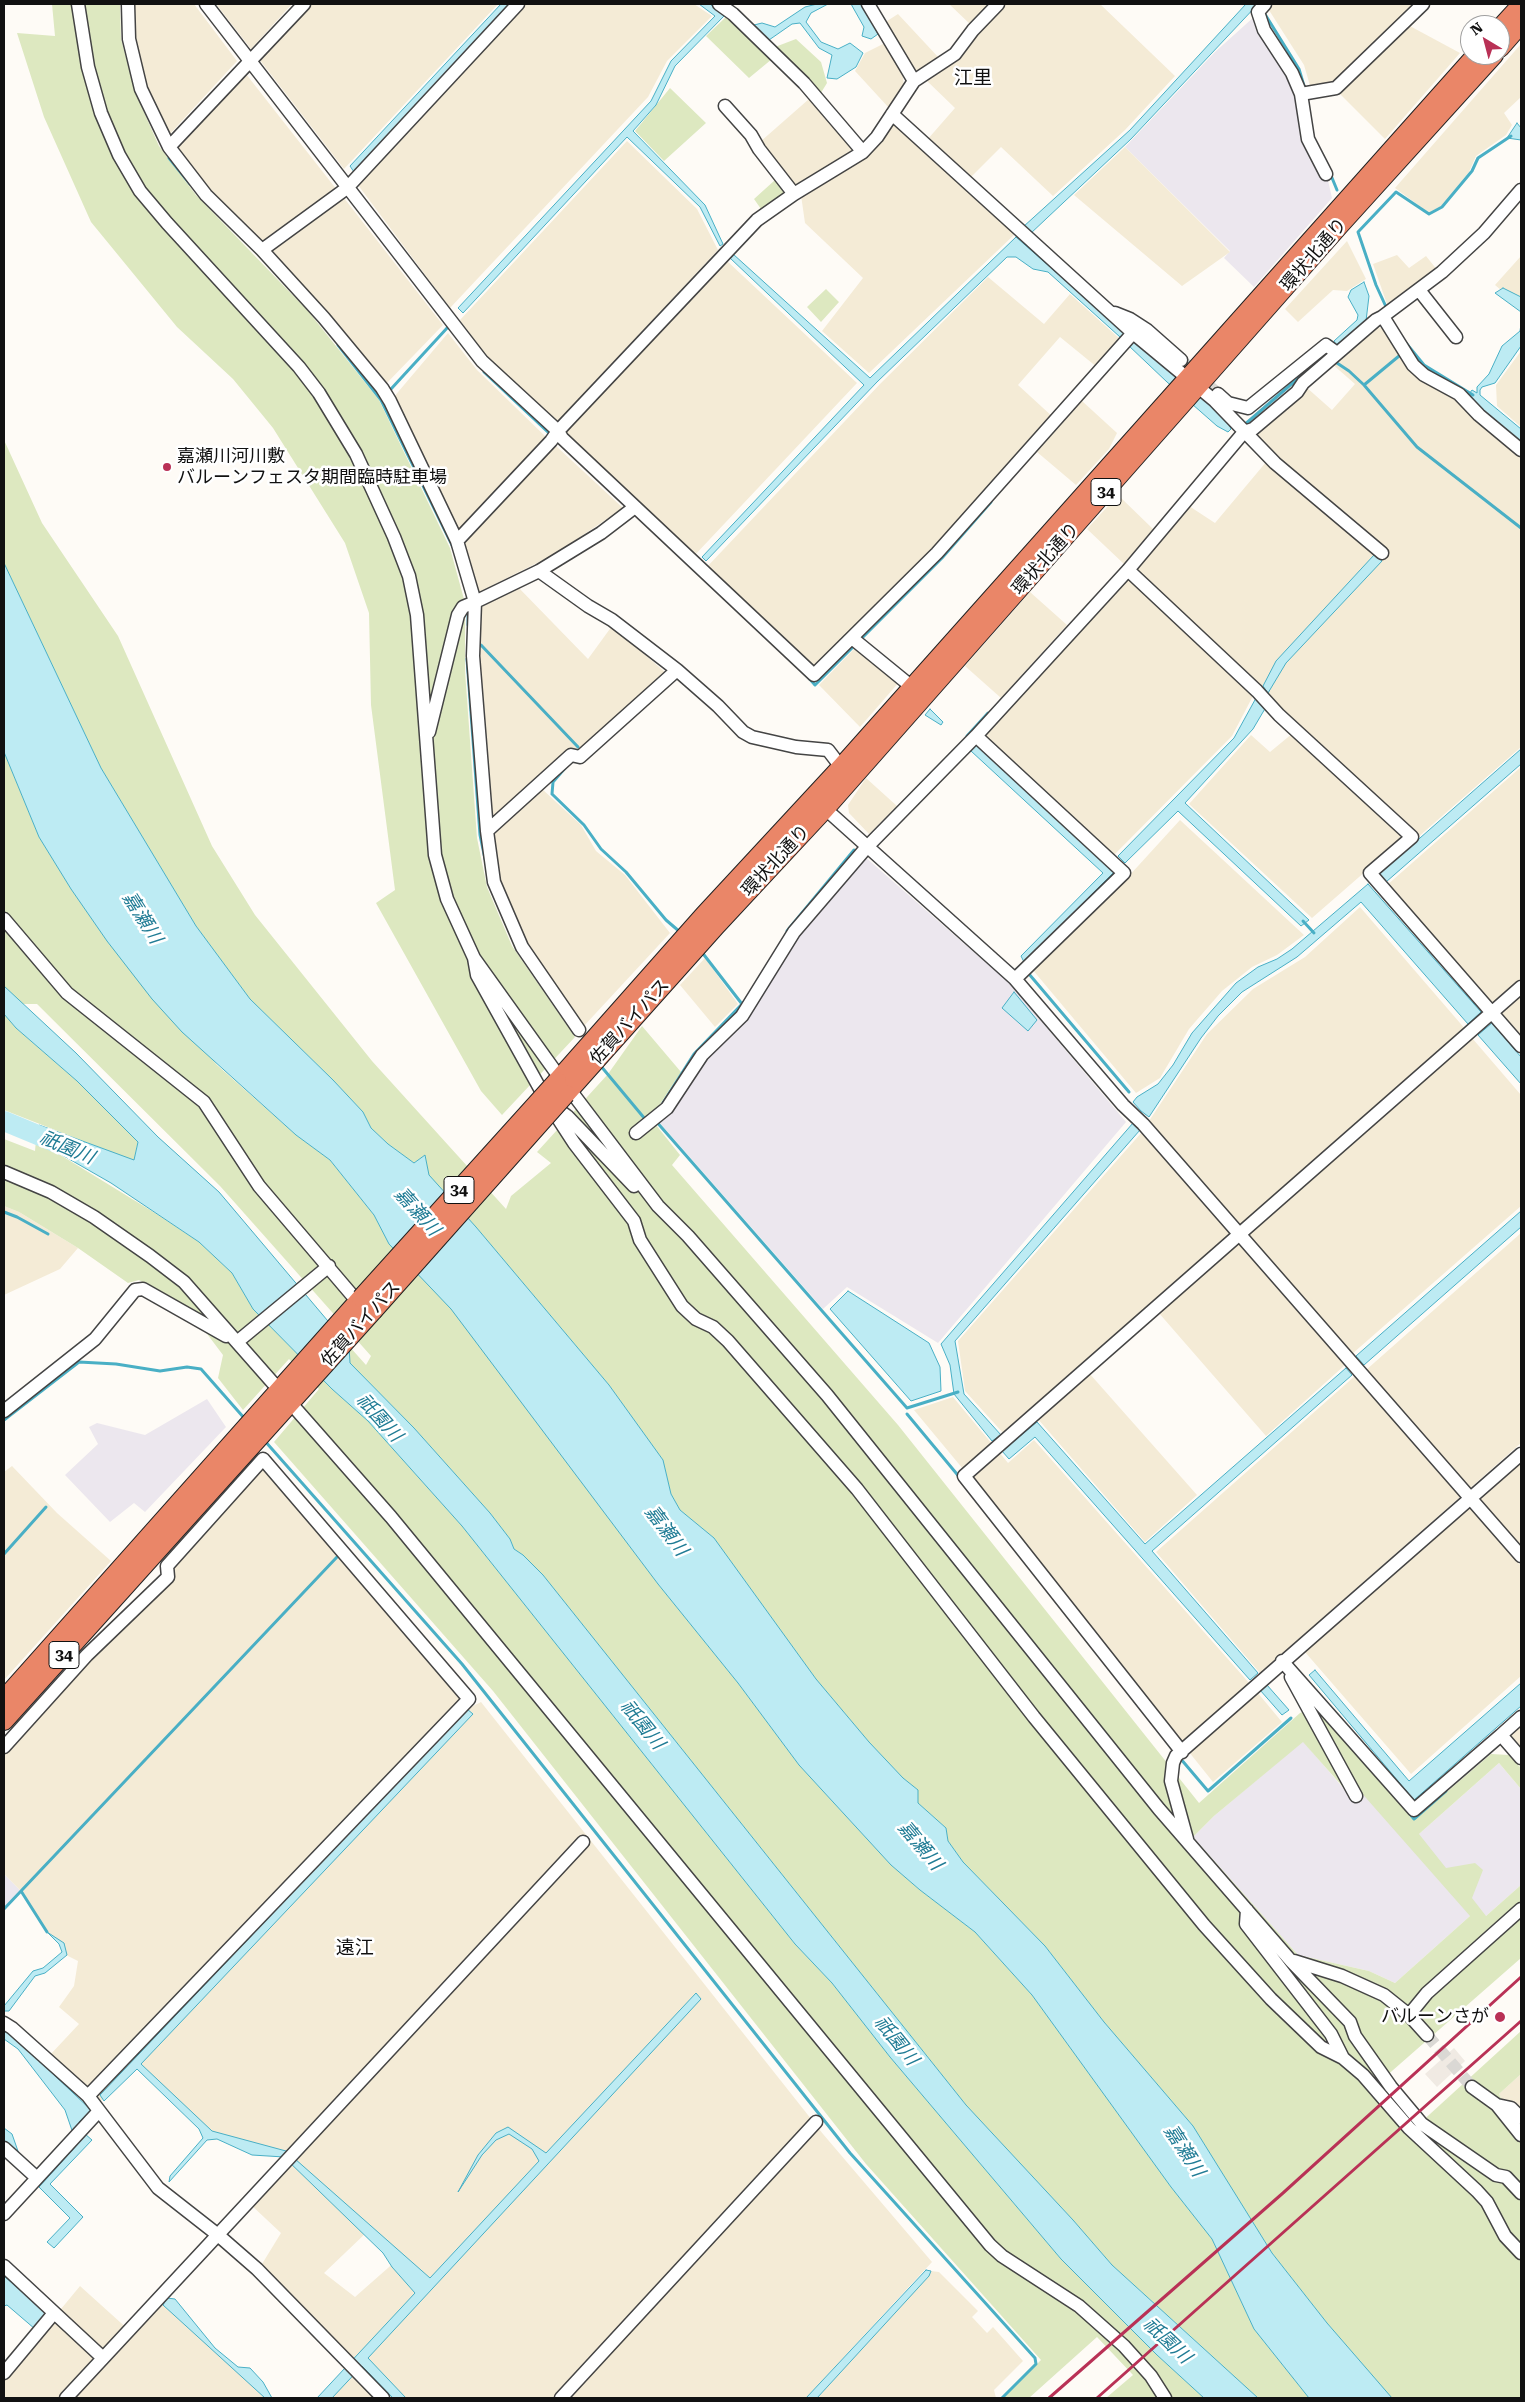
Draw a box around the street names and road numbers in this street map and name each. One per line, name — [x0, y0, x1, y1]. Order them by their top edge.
street label: 環状北通り — [1276, 214, 1352, 296]
road number: 34 — [1091, 478, 1121, 506]
street label: 環状北通り — [1008, 518, 1084, 600]
street label: 環状北通り — [737, 821, 815, 901]
street label: 佐賀バイパス — [586, 975, 674, 1069]
road number: 34 — [444, 1176, 474, 1204]
street label: 佐賀バイパス — [317, 1277, 405, 1371]
road number: 34 — [49, 1642, 79, 1668]

